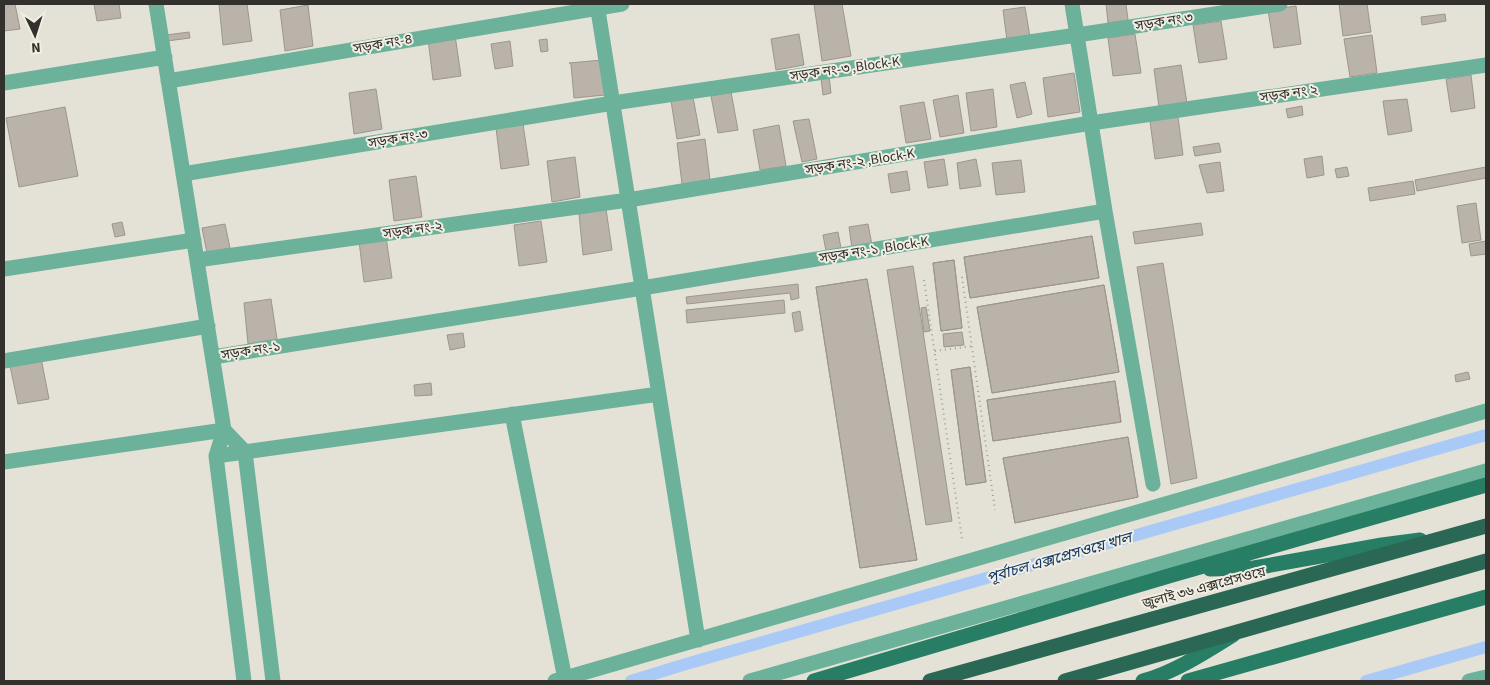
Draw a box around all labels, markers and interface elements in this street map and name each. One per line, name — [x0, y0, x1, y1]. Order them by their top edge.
street label: সড়ক নং ৩ — [1133, 8, 1194, 37]
north arrow — [10, 10, 60, 60]
street label: সড়ক নং-৪ — [351, 29, 414, 59]
text: N — [30, 37, 41, 57]
street label: সড়ক নং-৩ ,Block-K — [788, 51, 902, 87]
street label: সড়ক নং ২ — [1258, 80, 1320, 108]
street label: সড়ক নং-৩ — [366, 124, 429, 154]
street label: সড়ক নং-২ ,Block-K — [803, 143, 917, 181]
street label: সড়ক নং-২ — [381, 216, 445, 244]
street label: সড়ক নং-১ ,Block-K — [817, 231, 931, 269]
street label: সড়ক নং-১ — [219, 336, 282, 366]
water label: পূর্বাচল এক্সপ্রেসওয়ে খাল — [984, 526, 1137, 589]
street label: জুলাই ৩৬ এক্সপ্রেসওয়ে — [1139, 562, 1268, 614]

